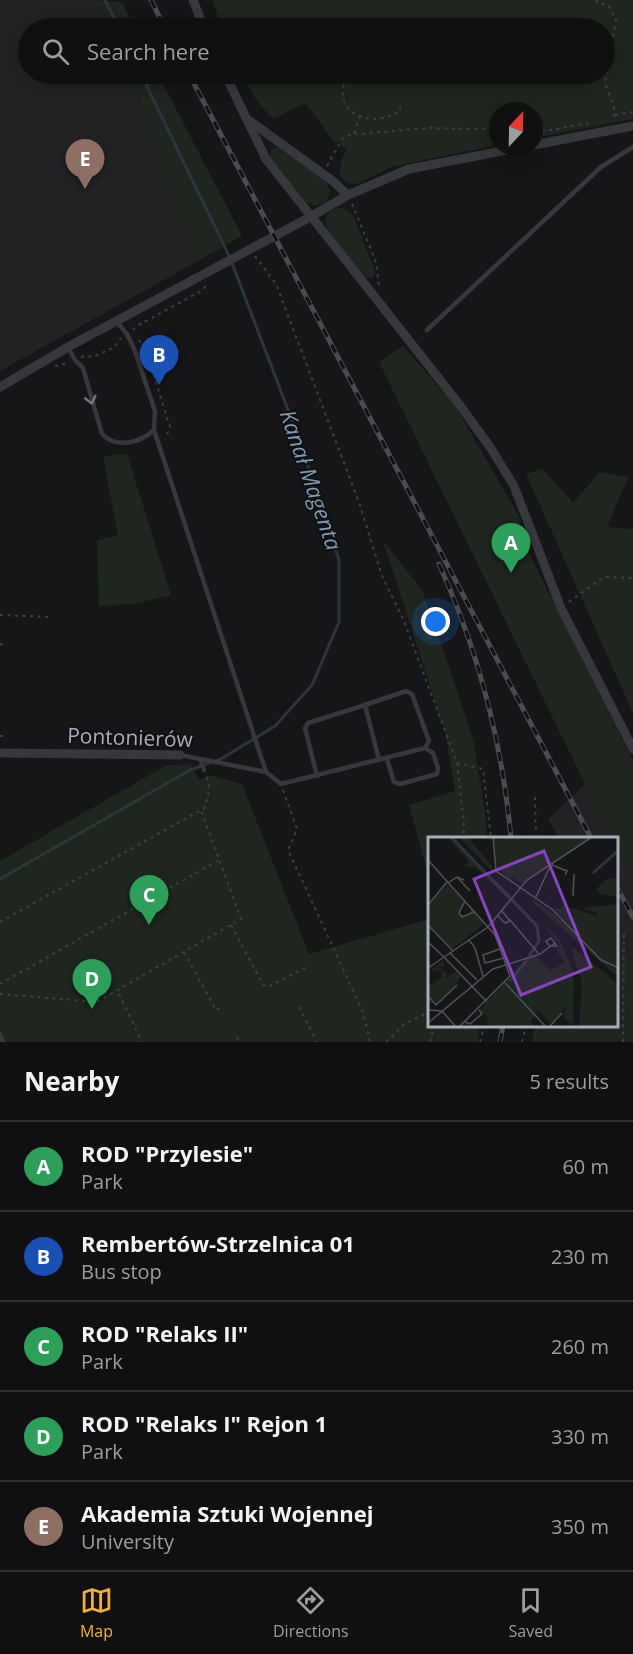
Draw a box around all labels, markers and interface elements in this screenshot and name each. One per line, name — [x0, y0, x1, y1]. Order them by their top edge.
search box — [18, 18, 615, 84]
icon: search — [39, 35, 72, 68]
text: Search here — [87, 36, 210, 66]
north arrow — [489, 102, 543, 156]
pin: E — [66, 140, 104, 189]
pin: B — [140, 336, 178, 385]
one-way arrow — [84, 395, 97, 405]
water label: Kanał Magenta — [274, 405, 350, 554]
pin: A — [492, 524, 530, 573]
your location — [421, 607, 450, 636]
street label: Pontonierów — [67, 721, 194, 753]
inset map — [428, 837, 618, 1027]
pin: C — [130, 876, 168, 925]
pin: D — [72, 960, 112, 1009]
text: Nearby — [24, 1063, 119, 1099]
text: 5 results — [529, 1068, 609, 1095]
text: ROD "Przylesie" — [81, 1138, 253, 1168]
text: A — [37, 1153, 50, 1180]
text: 60 m — [562, 1153, 609, 1180]
text: Park — [81, 1168, 123, 1195]
text: Rembertów-Strzelnica 01 — [81, 1228, 355, 1258]
text: B — [37, 1243, 50, 1270]
text: 230 m — [551, 1243, 609, 1270]
text: Bus stop — [81, 1258, 162, 1285]
text: ROD "Relaks II" — [81, 1318, 248, 1348]
text: C — [37, 1333, 50, 1360]
text: 260 m — [551, 1333, 609, 1360]
text: Park — [81, 1348, 123, 1375]
text: ROD "Relaks I" Rejon 1 — [81, 1408, 327, 1438]
text: D — [36, 1423, 51, 1450]
text: 330 m — [551, 1423, 609, 1450]
text: Park — [81, 1438, 123, 1465]
text: Akademia Sztuki Wojennej — [81, 1498, 374, 1528]
text: E — [38, 1513, 49, 1540]
text: 350 m — [551, 1513, 609, 1540]
text: University — [81, 1528, 174, 1555]
tab: Map — [80, 1584, 113, 1642]
tab: Directions — [273, 1584, 349, 1642]
tab: Saved — [509, 1584, 553, 1642]

